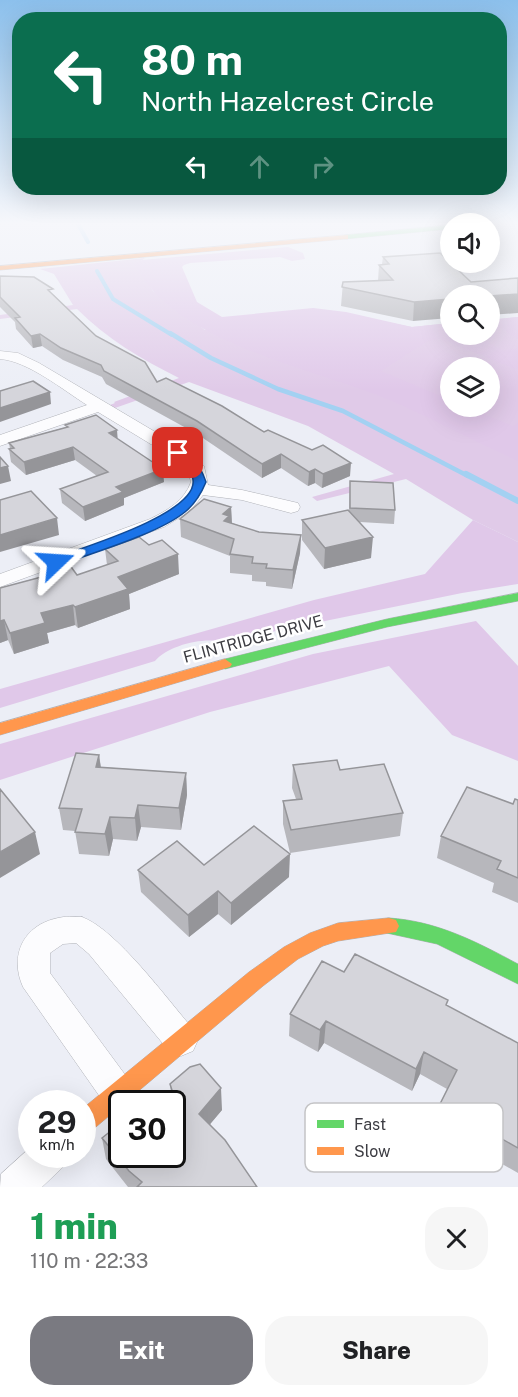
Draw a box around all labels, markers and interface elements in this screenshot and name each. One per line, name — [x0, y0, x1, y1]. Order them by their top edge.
text: 80 m — [141, 35, 243, 84]
icon: left — [42, 36, 120, 114]
text: North Hazelcrest Circle — [141, 85, 434, 117]
icon: left — [180, 150, 213, 183]
icon: ahead — [243, 150, 276, 183]
icon: right — [306, 150, 339, 183]
map controls — [440, 213, 500, 417]
button: sound — [440, 213, 500, 273]
button: search — [440, 285, 500, 345]
button: layers — [440, 357, 500, 417]
pin — [152, 427, 203, 478]
icon: arrive — [161, 436, 194, 469]
position arrow — [24, 530, 88, 594]
street label: FLINTRIDGE DRIVE — [181, 611, 325, 667]
speed limit sign: 30 — [108, 1090, 186, 1168]
legend — [305, 1103, 503, 1172]
text: 29 — [38, 1104, 76, 1140]
text: Fast — [354, 1115, 386, 1134]
text: km/h — [39, 1136, 75, 1153]
text: Slow — [354, 1142, 391, 1161]
text: 1 min — [30, 1205, 118, 1247]
button: close — [425, 1207, 488, 1270]
text: 110 m · 22:33 — [30, 1249, 148, 1273]
button: Exit — [30, 1316, 253, 1385]
button: Share — [265, 1316, 488, 1385]

